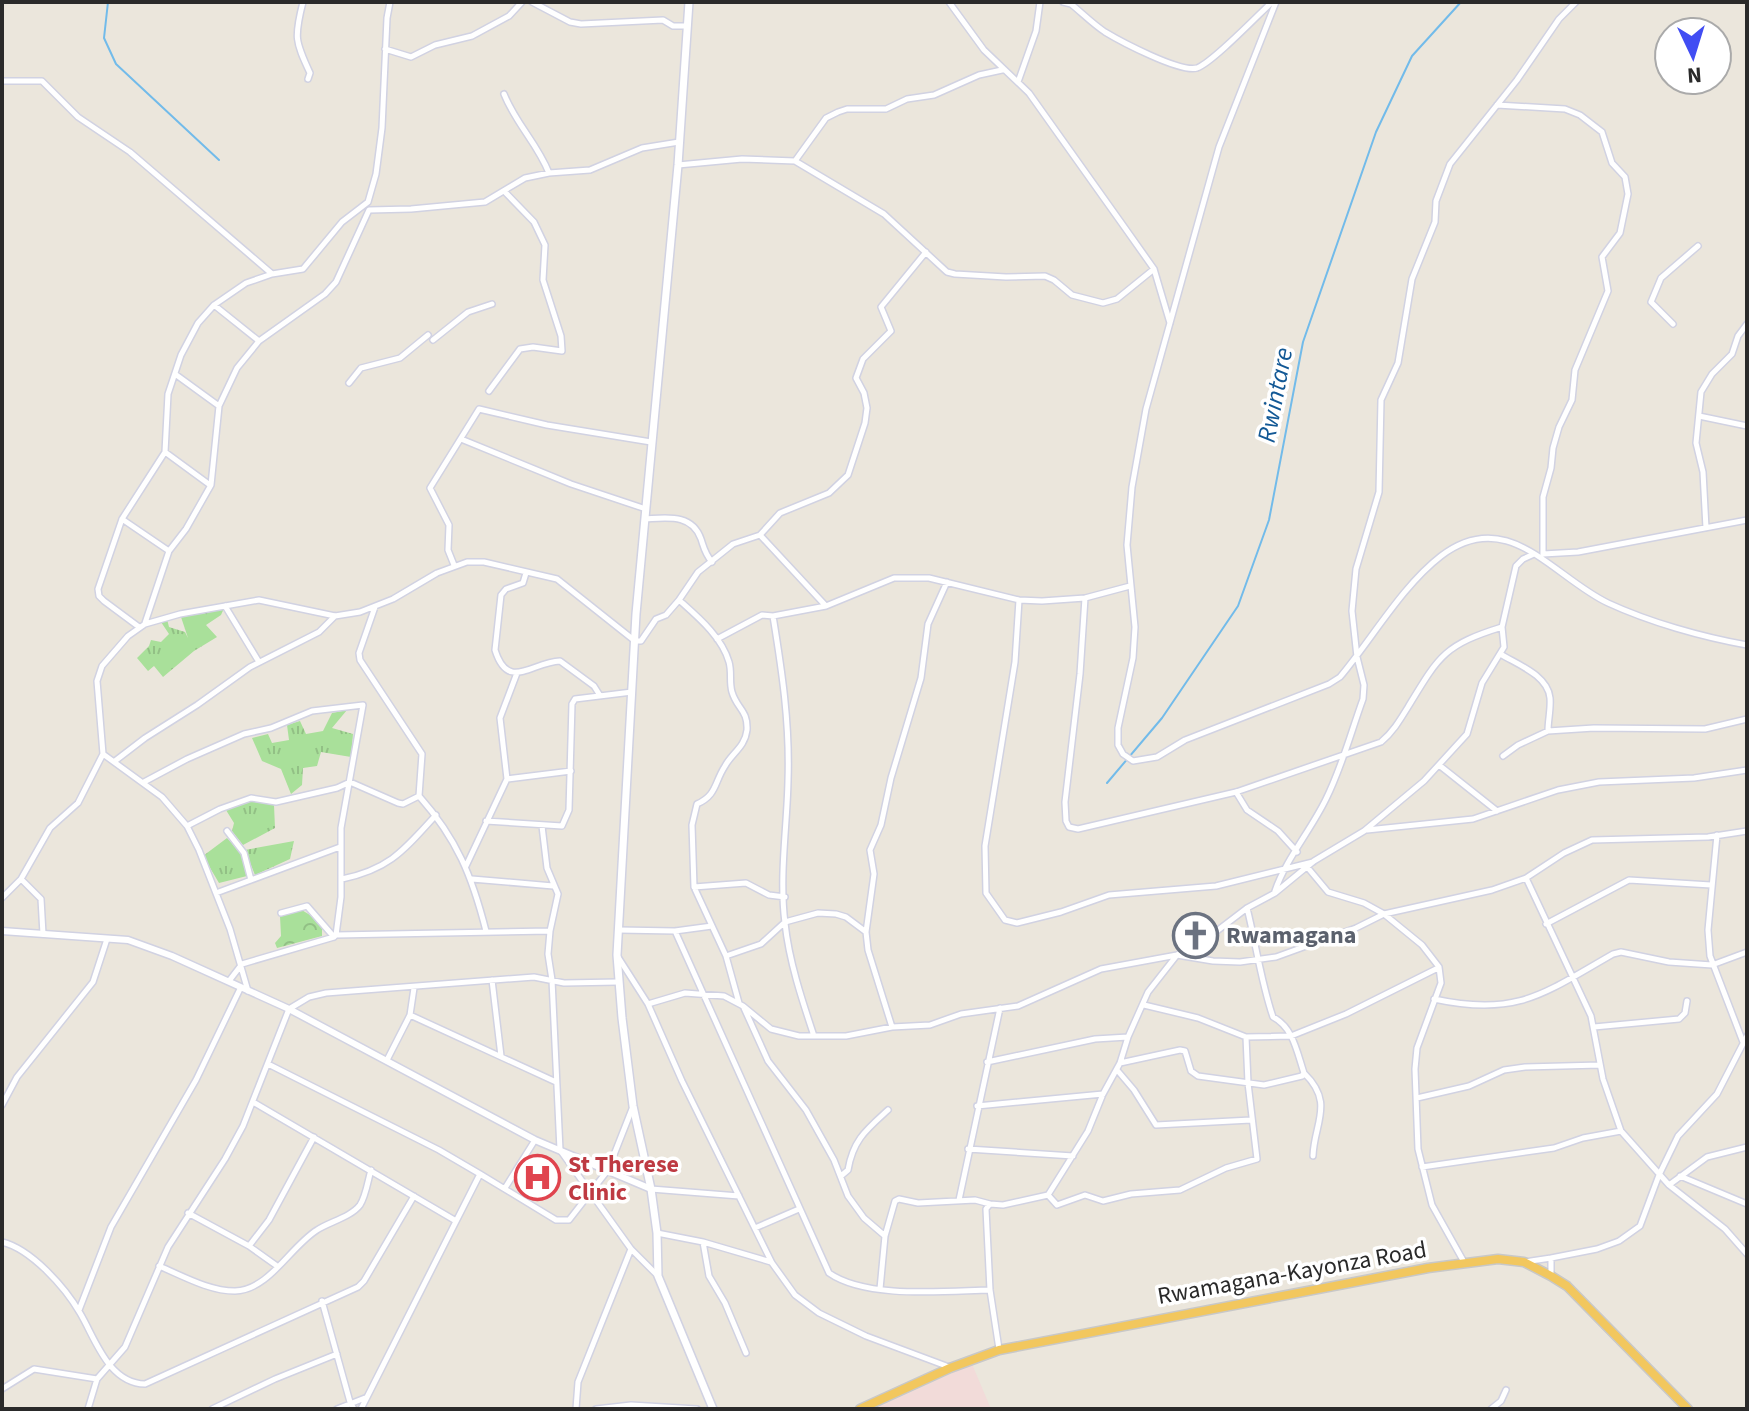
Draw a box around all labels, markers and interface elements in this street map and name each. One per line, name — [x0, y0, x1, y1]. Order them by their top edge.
north arrow — [1653, 16, 1733, 96]
text: N — [1686, 58, 1703, 91]
water label: Rwintare — [1248, 344, 1302, 446]
church icon: Rwamagana — [1171, 911, 1219, 959]
place label: Rwamagana — [1226, 918, 1356, 953]
place label: St Therese Clinic — [568, 1147, 679, 1210]
hospital icon: St Therese Clinic — [513, 1154, 561, 1202]
street label: Rwamagana-Kayonza Road — [1155, 1232, 1429, 1314]

